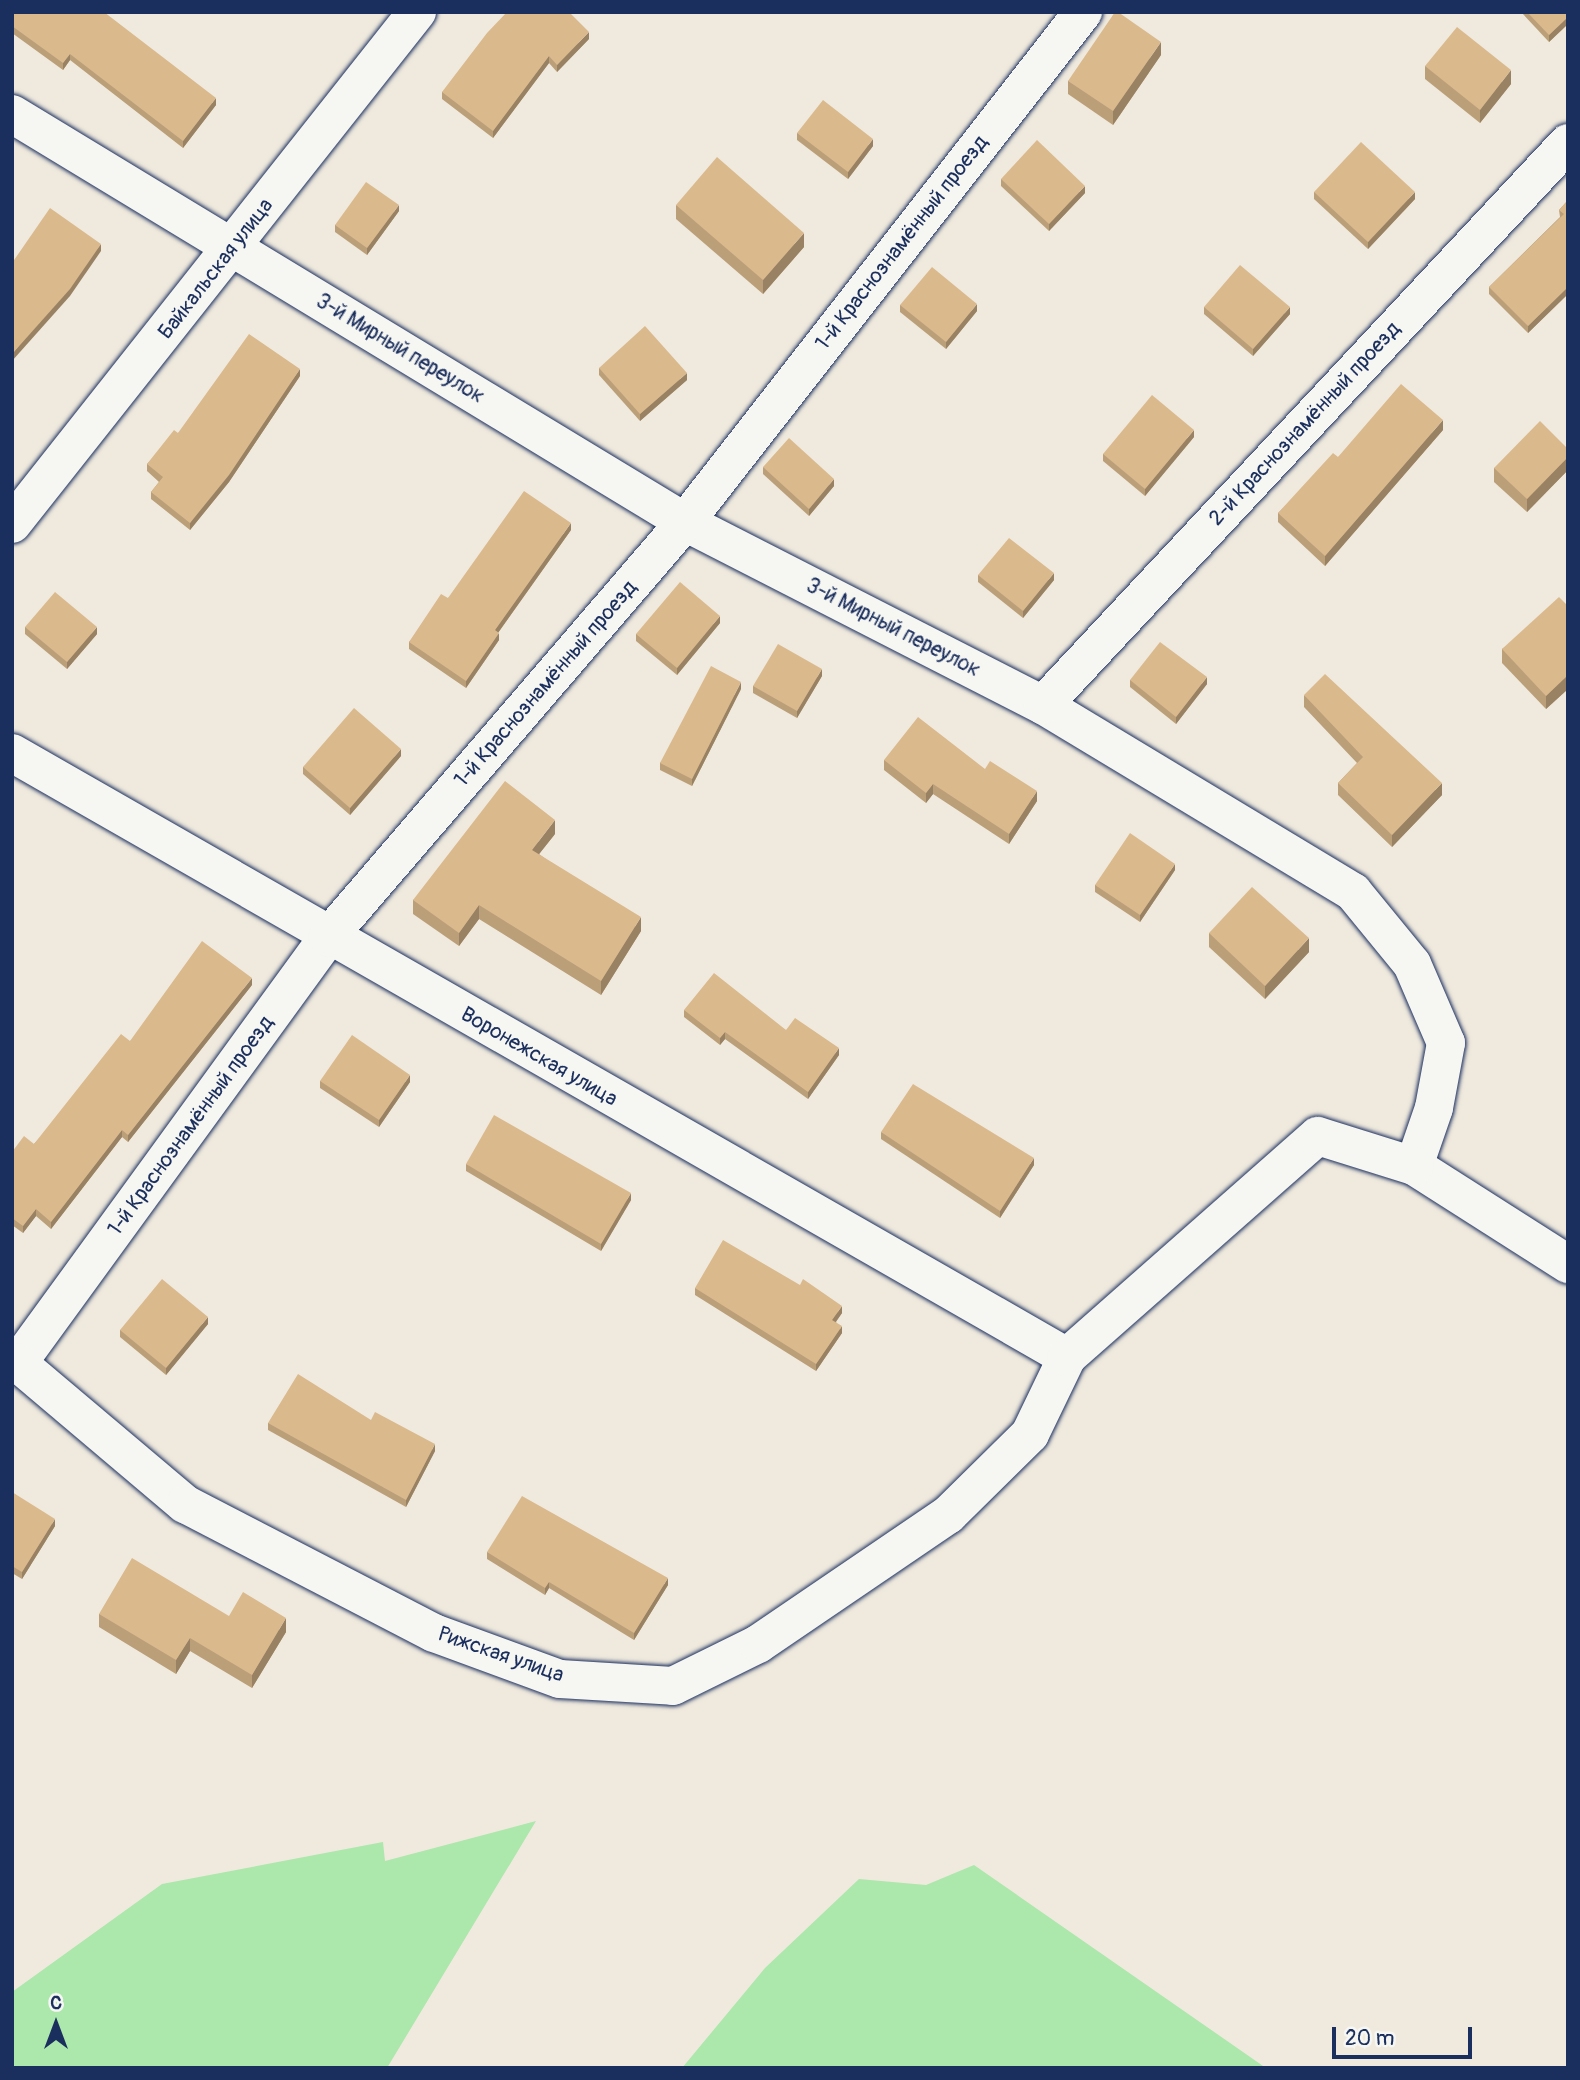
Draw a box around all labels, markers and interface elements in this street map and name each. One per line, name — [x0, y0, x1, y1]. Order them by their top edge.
street label: 1-й Краснознамённый проезд — [810, 131, 994, 355]
street label: Байкальская улица — [153, 194, 279, 344]
street label: 3-й Мирный переулок — [311, 289, 489, 409]
street label: 2-й Краснознамённый проезд — [1204, 317, 1406, 531]
street label: 3-й Мирный переулок — [802, 573, 984, 683]
street label: 1-й Краснознамённый проезд — [449, 576, 643, 792]
street label: Воронежская улица — [456, 1002, 622, 1112]
street label: 1-й Краснознамённый проезд — [103, 1011, 279, 1241]
street label: Рижская улица — [435, 1622, 567, 1688]
north arrow — [21, 1989, 91, 2059]
text: С — [50, 1991, 62, 2015]
scale bar — [1335, 2014, 1475, 2058]
text: 20 m — [1345, 2025, 1394, 2052]

